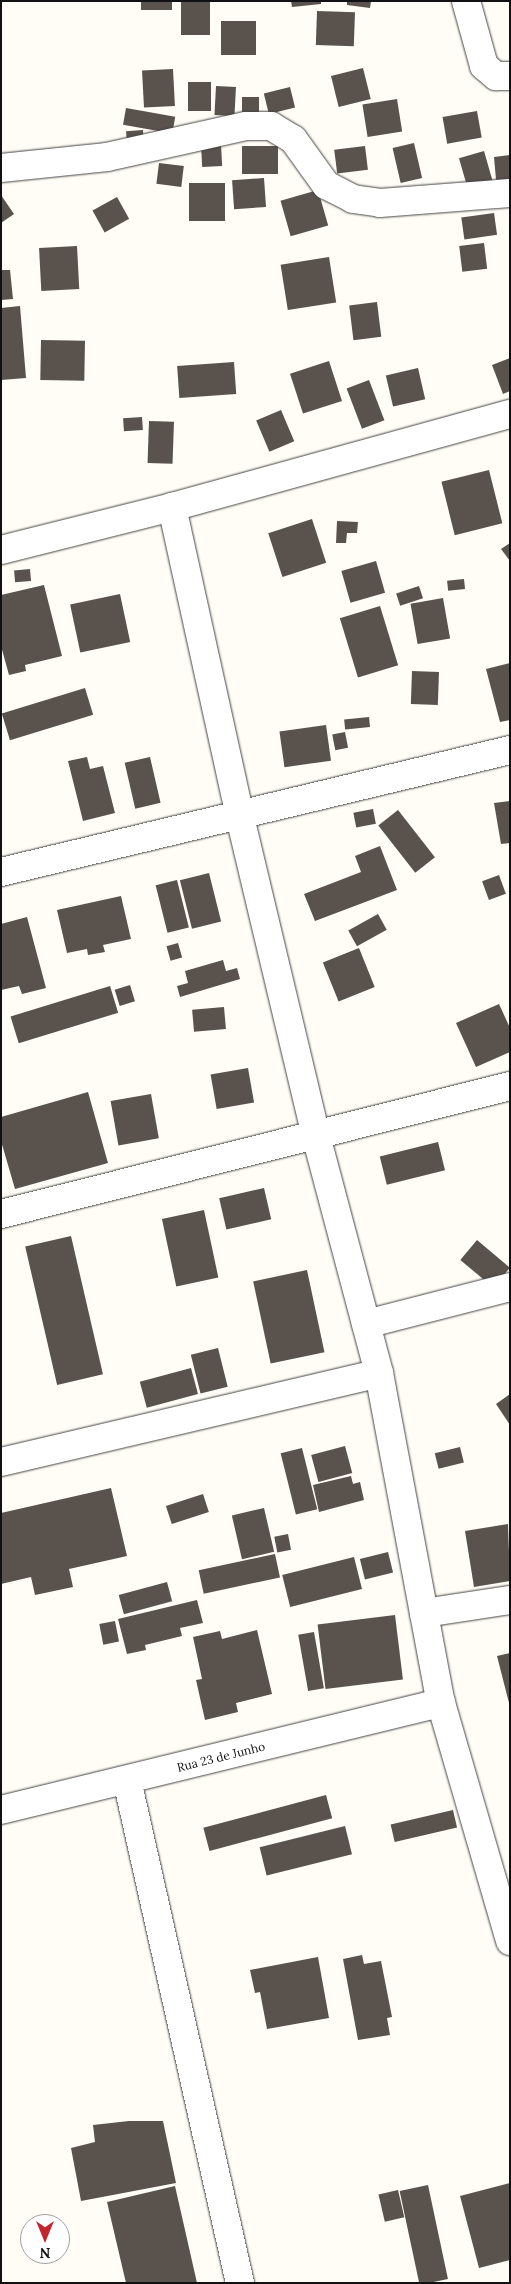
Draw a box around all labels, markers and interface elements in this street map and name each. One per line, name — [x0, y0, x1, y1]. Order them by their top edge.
street label: Rua 23 de Junho — [176, 1739, 266, 1775]
north arrow — [20, 2214, 70, 2264]
text: N — [40, 2244, 50, 2262]

